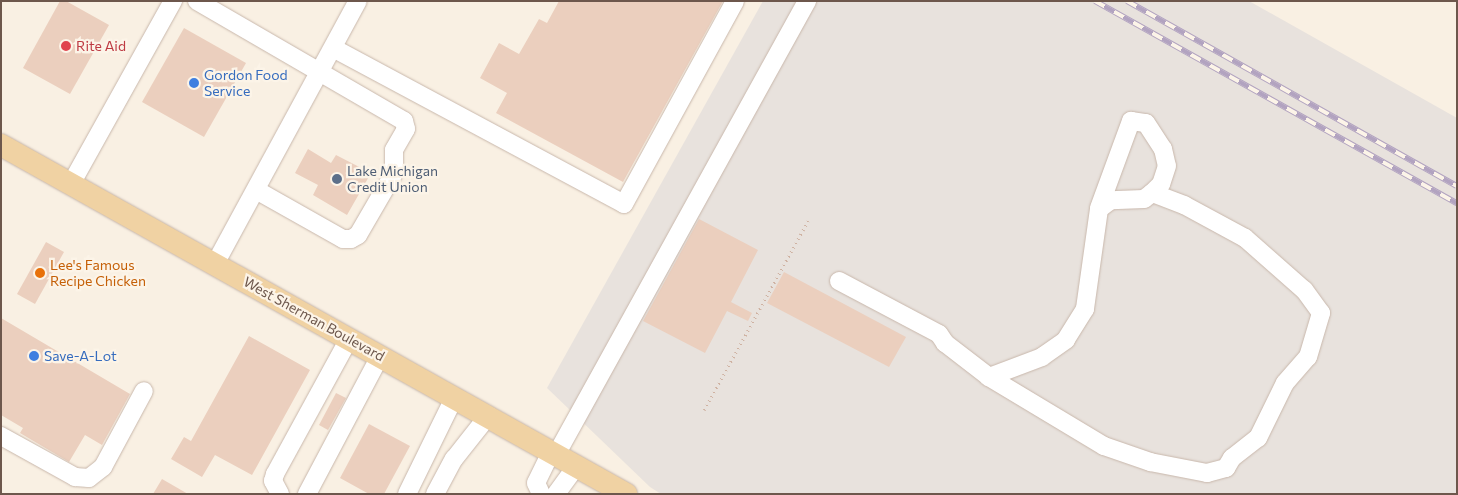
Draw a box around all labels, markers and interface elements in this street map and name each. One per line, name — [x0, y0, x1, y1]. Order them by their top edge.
place label: Rite Aid — [76, 38, 126, 54]
marker: Rite Aid — [60, 40, 72, 52]
place label: Gordon Food Service — [204, 67, 288, 100]
marker: Gordon Food Service — [188, 77, 200, 89]
place label: Lake Michigan Credit Union — [347, 163, 438, 196]
marker: Lake Michigan Credit Union — [331, 173, 343, 185]
place label: Lee's Famous Recipe Chicken — [50, 257, 146, 290]
marker: Lee's Famous Recipe Chicken — [34, 267, 46, 279]
street label: West Sherman Boulevard — [241, 273, 387, 365]
place label: Save-A-Lot — [44, 348, 117, 364]
marker: Save-A-Lot — [28, 350, 40, 362]

